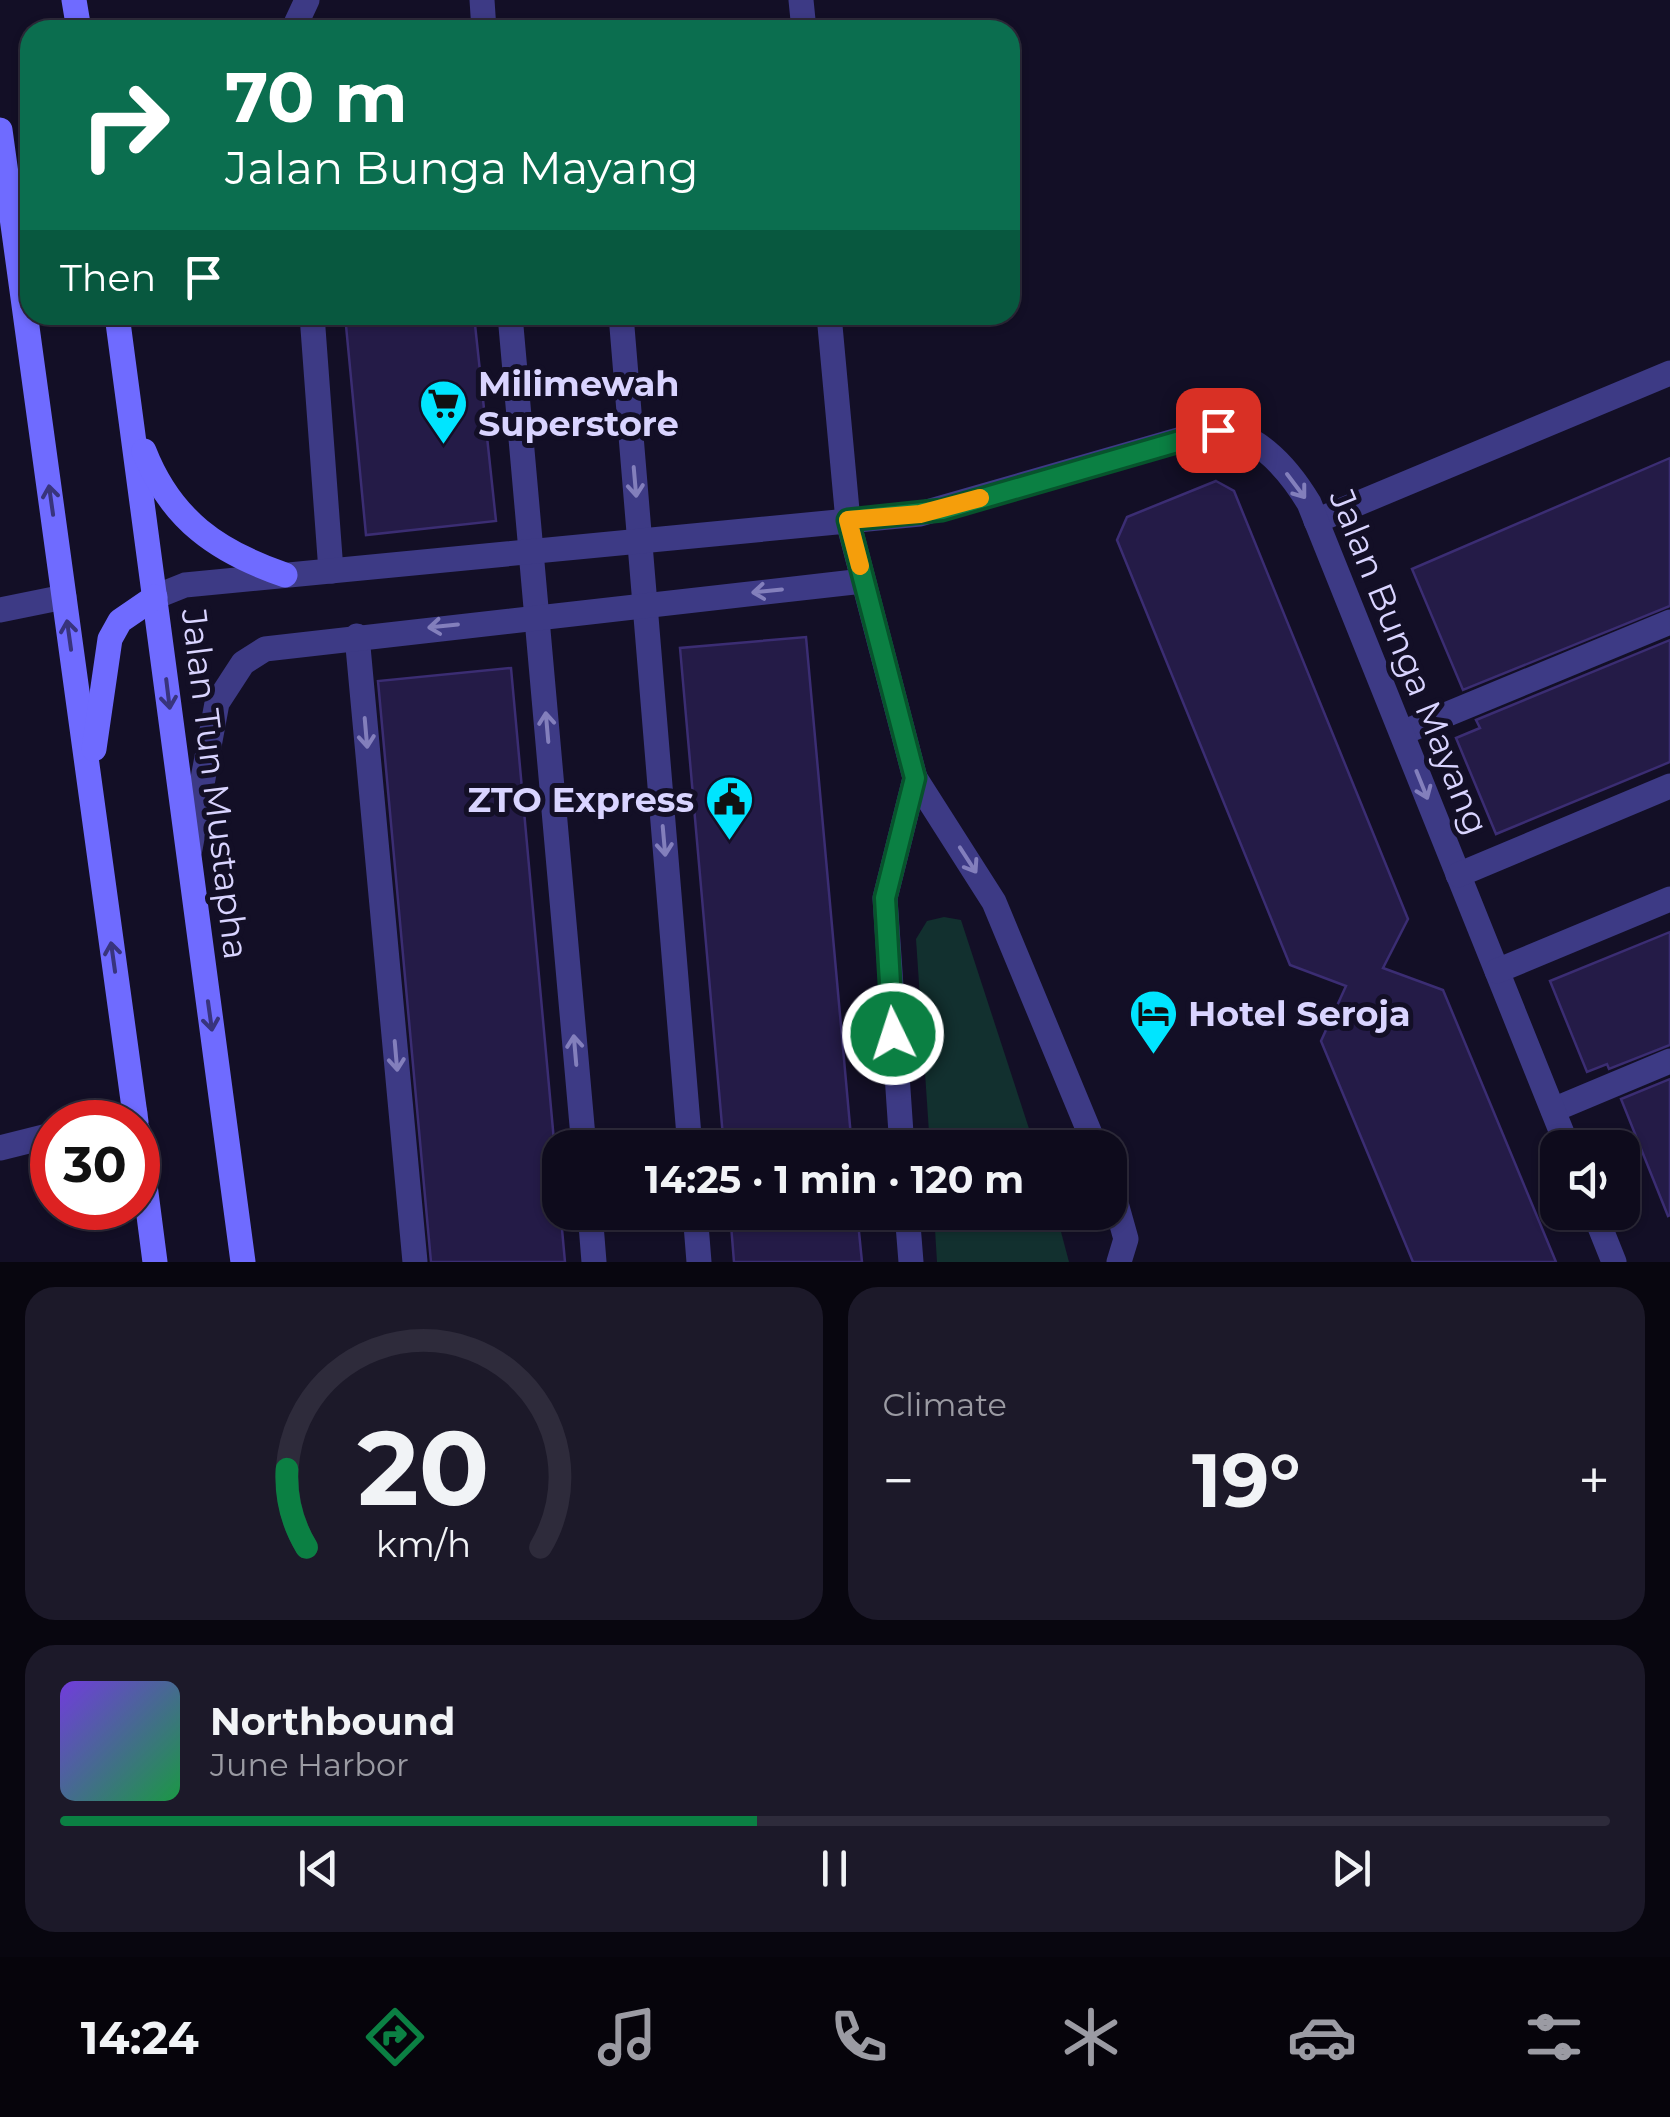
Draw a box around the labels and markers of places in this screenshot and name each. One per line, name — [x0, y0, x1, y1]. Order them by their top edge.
place label: Milimewah Superstore — [478, 362, 679, 445]
supermarket icon: Milimewah Superstore — [417, 378, 469, 446]
pin — [1176, 388, 1261, 473]
public building icon: ZTO Express — [703, 774, 755, 842]
place label: ZTO Express — [468, 778, 694, 821]
hotel icon: Hotel Seroja — [1127, 988, 1179, 1056]
place label: Hotel Seroja — [1188, 992, 1411, 1035]

